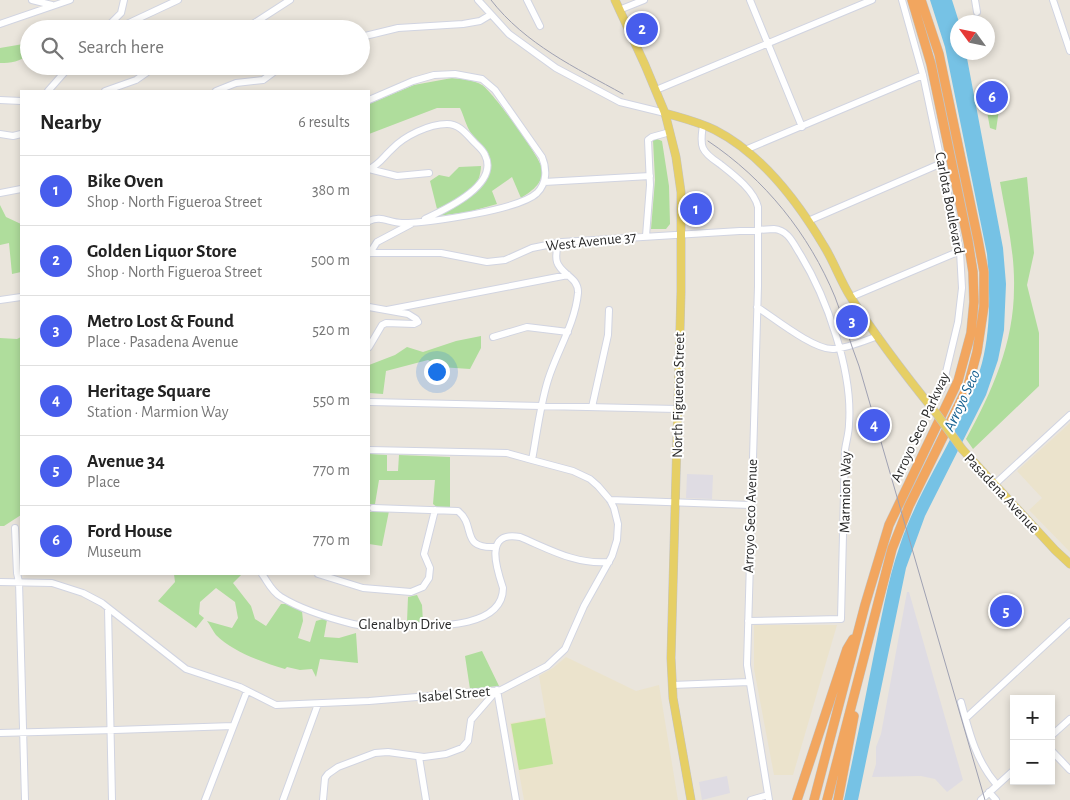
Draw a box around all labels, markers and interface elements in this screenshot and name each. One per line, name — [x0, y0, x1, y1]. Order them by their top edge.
pin: 2 — [626, 10, 658, 48]
north arrow — [950, 15, 995, 60]
search box — [20, 20, 370, 75]
icon: search — [38, 34, 66, 62]
text: Search here — [78, 38, 164, 57]
pin: 6 — [976, 78, 1008, 116]
text: Nearby — [40, 112, 101, 133]
text: 6 results — [298, 114, 350, 130]
street label: Carlota Boulevard — [932, 151, 967, 256]
text: Bike Oven — [87, 172, 164, 191]
text: 1 — [53, 182, 59, 198]
text: 380 m — [312, 182, 350, 198]
pin: 1 — [680, 190, 712, 228]
text: Shop · North Figueroa Street — [87, 194, 262, 210]
street label: West Avenue 37 — [545, 229, 637, 254]
text: Golden Liquor Store — [87, 242, 237, 261]
text: 2 — [52, 252, 60, 268]
text: 500 m — [311, 252, 350, 268]
text: Shop · North Figueroa Street — [87, 264, 262, 280]
pin: 3 — [836, 302, 868, 340]
text: Metro Lost & Found — [87, 312, 234, 331]
text: 3 — [53, 322, 59, 338]
text: 520 m — [312, 322, 350, 338]
street label: North Figueroa Street — [670, 332, 687, 458]
text: Place · Pasadena Avenue — [87, 334, 238, 350]
your location — [424, 359, 450, 385]
water label: Arroyo Seco — [940, 367, 983, 434]
street label: Arroyo Seco Parkway — [888, 369, 953, 485]
text: Heritage Square — [87, 382, 211, 401]
text: 4 — [52, 392, 60, 408]
text: 550 m — [313, 392, 350, 408]
text: Station · Marmion Way — [87, 404, 229, 420]
pin: 4 — [858, 406, 890, 444]
street label: Marmion Way — [837, 450, 854, 533]
street label: Pasadena Avenue — [961, 451, 1042, 536]
text: Avenue 34 — [87, 452, 165, 471]
street label: Arroyo Seco Avenue — [741, 458, 760, 573]
text: 5 — [53, 462, 59, 478]
text: 770 m — [313, 462, 350, 478]
text: Place — [87, 474, 120, 490]
text: Ford House — [87, 522, 172, 541]
text: 6 — [52, 532, 60, 548]
text: 770 m — [313, 532, 350, 548]
text: Museum — [87, 544, 142, 560]
pin: 5 — [990, 592, 1022, 630]
street label: Glenalbyn Drive — [358, 617, 452, 632]
street label: Isabel Street — [417, 684, 491, 705]
map controls — [1010, 695, 1055, 785]
button: + — [1010, 695, 1055, 740]
button: − — [1010, 740, 1055, 785]

